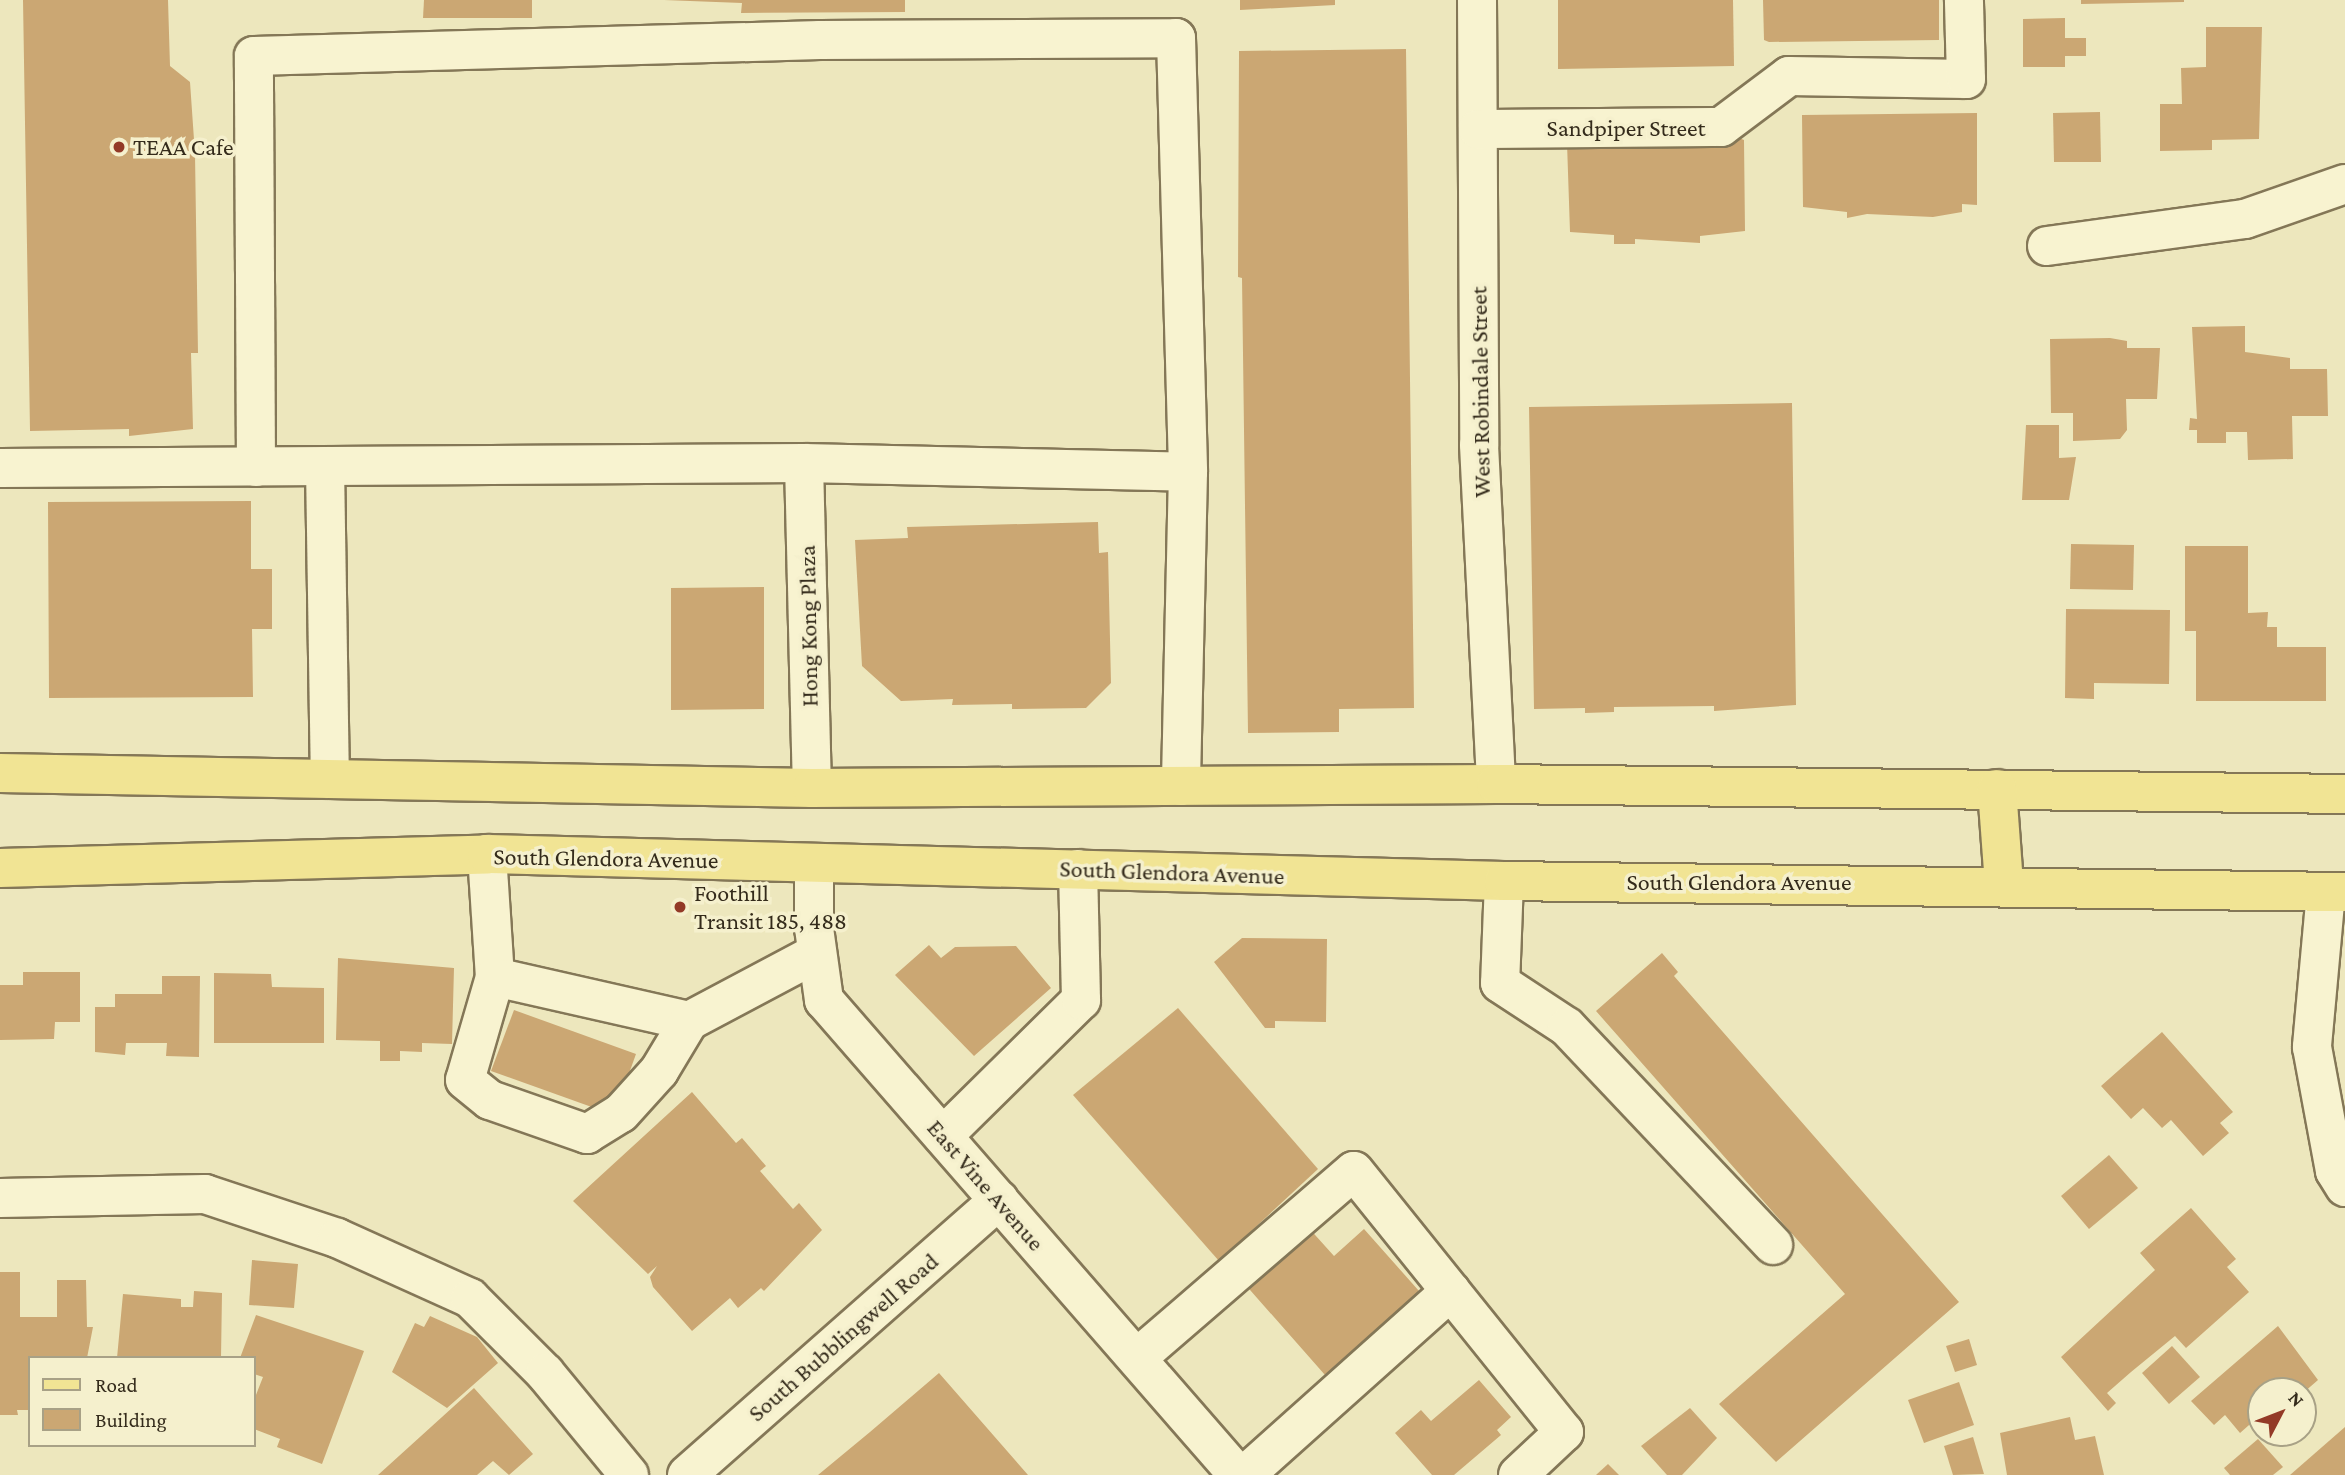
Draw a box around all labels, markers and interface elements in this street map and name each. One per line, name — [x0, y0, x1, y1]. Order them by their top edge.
street label: Sandpiper Street — [1546, 114, 1706, 142]
place label: TEAA Cafe — [133, 133, 234, 161]
marker: TEAA Cafe — [111, 139, 127, 155]
street label: West Robindale Street — [1464, 286, 1496, 498]
street label: Hong Kong Plaza — [792, 545, 824, 707]
street label: South Glendora Avenue — [493, 842, 719, 874]
street label: South Glendora Avenue — [1059, 854, 1285, 890]
street label: South Glendora Avenue — [1626, 868, 1852, 896]
place label: Foothill Transit 185, 488 — [694, 879, 847, 935]
marker: Foothill Transit 185, 488 — [672, 899, 688, 915]
street label: East Vine Avenue — [921, 1114, 1051, 1256]
street label: South Bubblingwell Road — [742, 1247, 944, 1427]
legend — [28, 1356, 256, 1447]
text: Road — [95, 1373, 138, 1397]
north arrow — [2247, 1377, 2317, 1447]
text: N — [2284, 1387, 2309, 1411]
text: Building — [95, 1408, 167, 1432]

